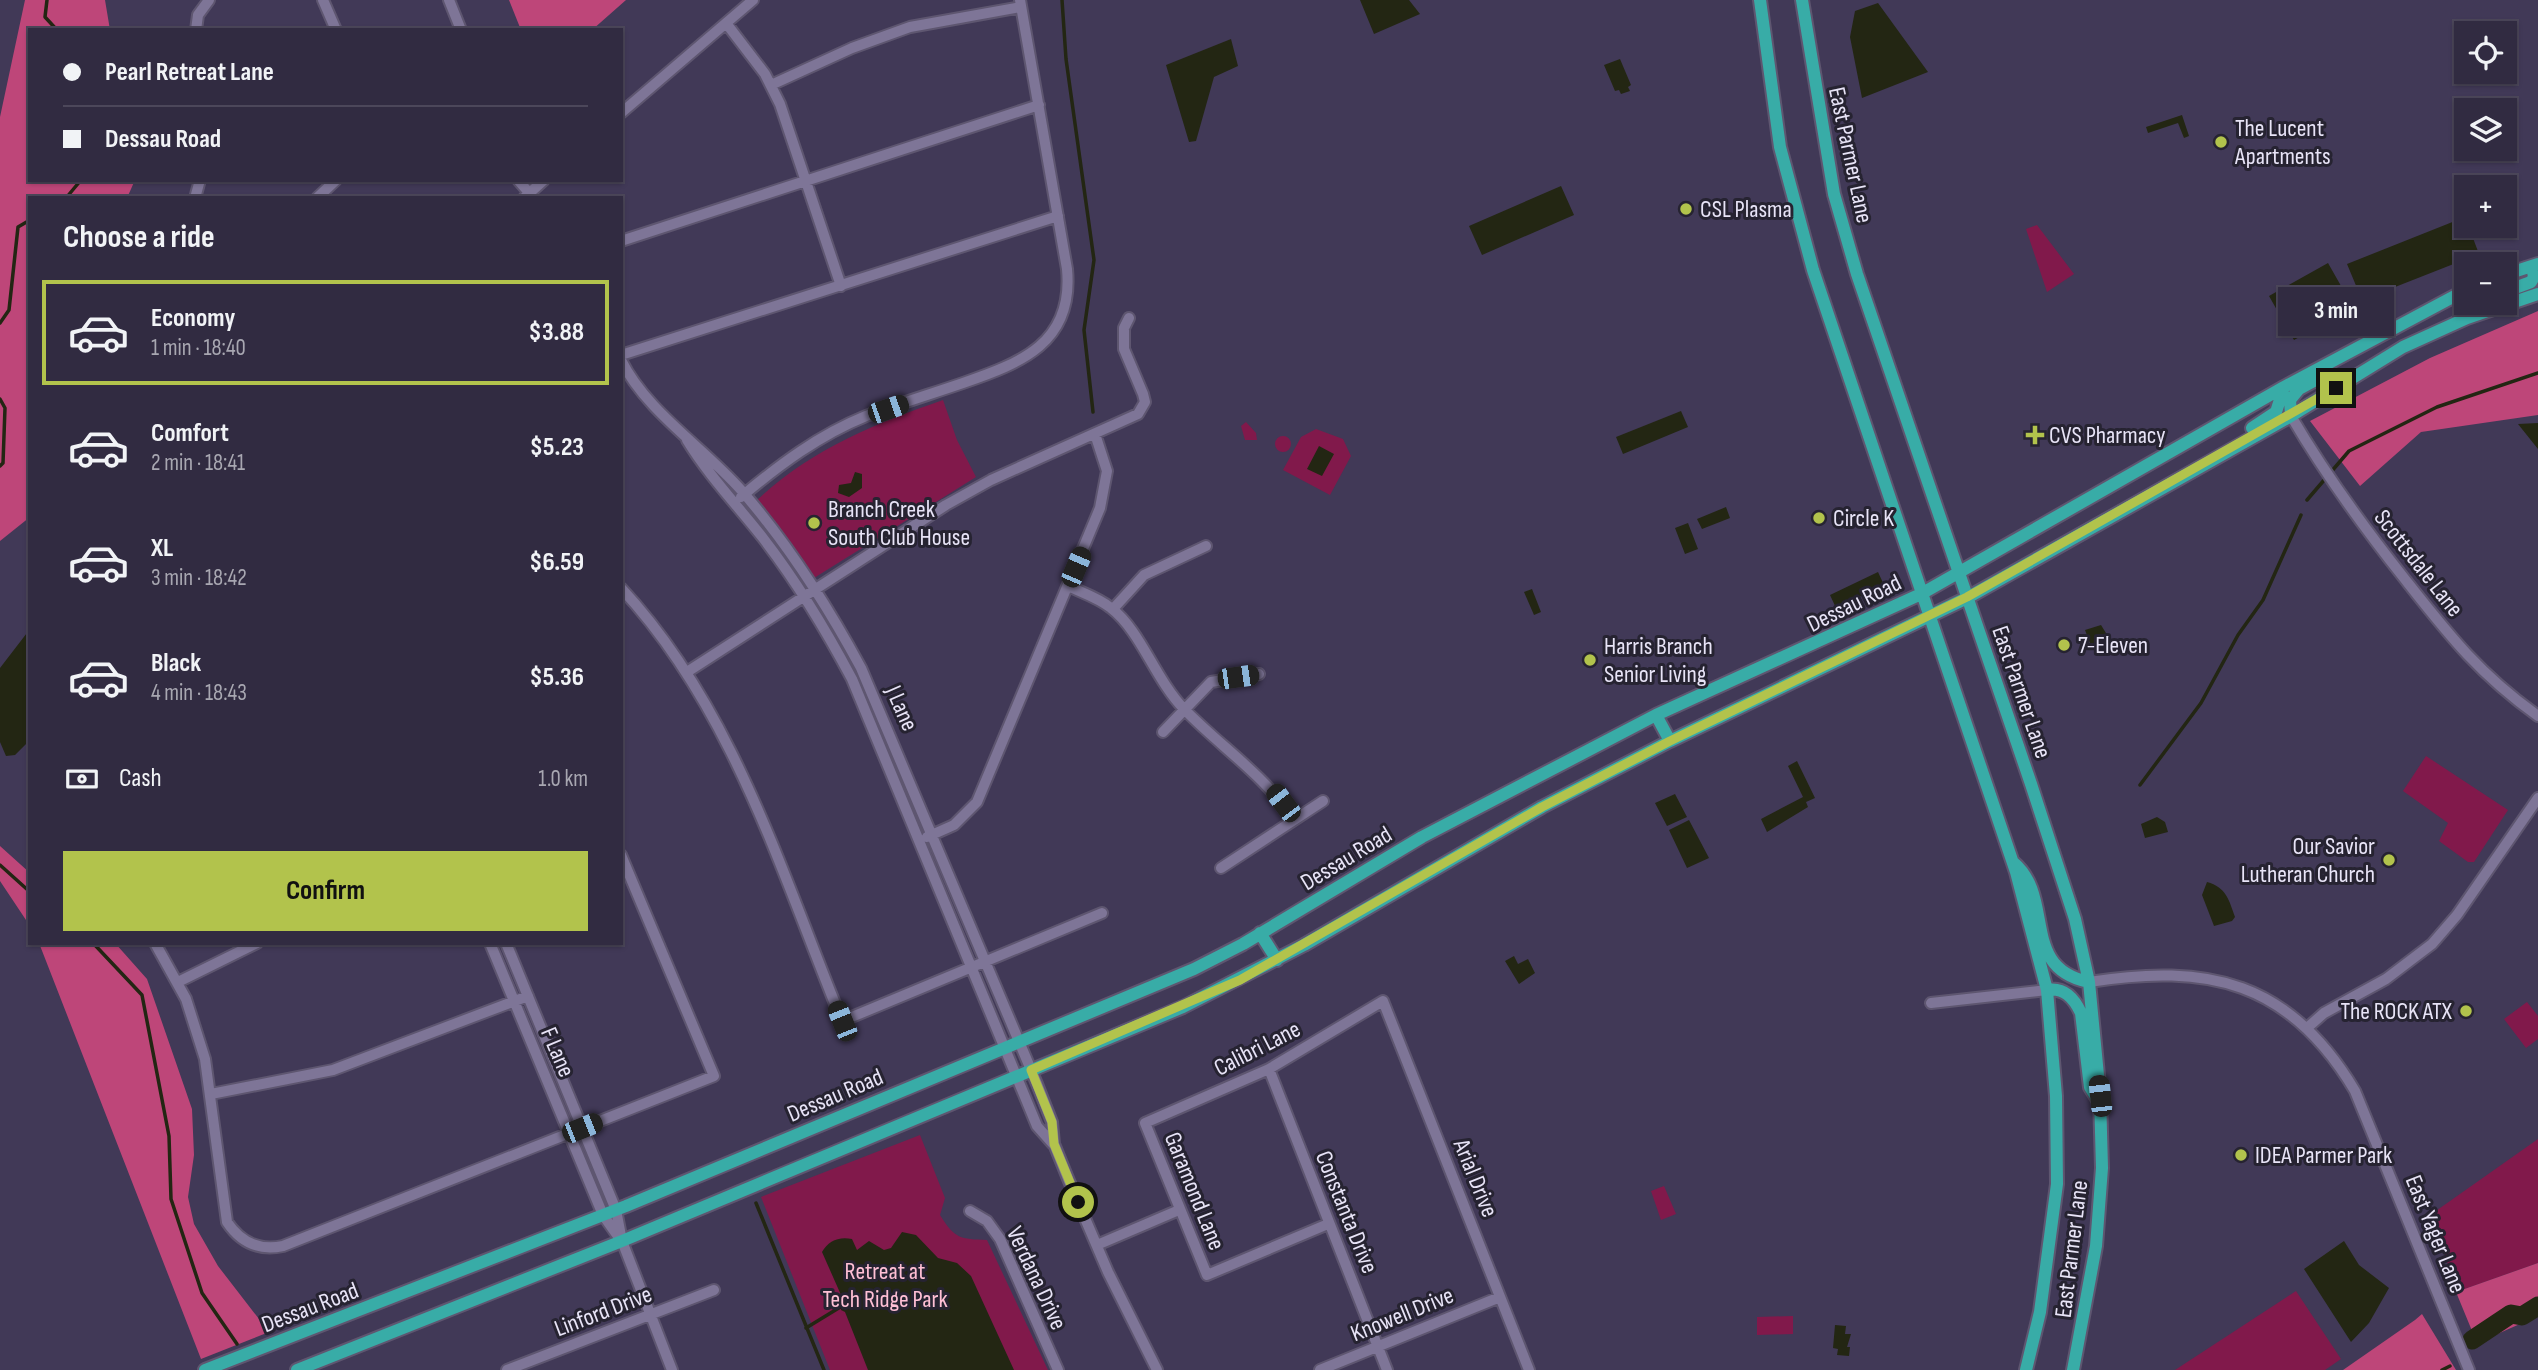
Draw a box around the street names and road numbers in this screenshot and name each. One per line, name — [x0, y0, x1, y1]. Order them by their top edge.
street label: East Parmer Lane — [1822, 84, 1879, 226]
street label: Scottsdale Lane — [2368, 504, 2469, 623]
street label: Dessau Road — [1802, 568, 1906, 639]
street label: East Parmer Lane — [1985, 622, 2058, 762]
street label: J Lane — [878, 680, 924, 735]
street label: Dessau Road — [1295, 820, 1397, 897]
street label: Calibri Lane — [1209, 1014, 1305, 1082]
street label: F Lane — [534, 1023, 581, 1081]
street label: Dessau Road — [783, 1062, 888, 1129]
street label: Garamond Lane — [1158, 1128, 1231, 1254]
street label: Arial Drive — [1446, 1134, 1504, 1221]
street label: Constanta Drive — [1309, 1147, 1384, 1278]
street label: East Yager Lane — [2399, 1171, 2472, 1297]
street label: East Parmer Lane — [2049, 1179, 2094, 1319]
street label: Verdana Drive — [1000, 1222, 1073, 1335]
street label: Dessau Road — [258, 1276, 363, 1339]
street label: Linford Drive — [550, 1280, 656, 1343]
street label: Knowell Drive — [1346, 1281, 1458, 1348]

